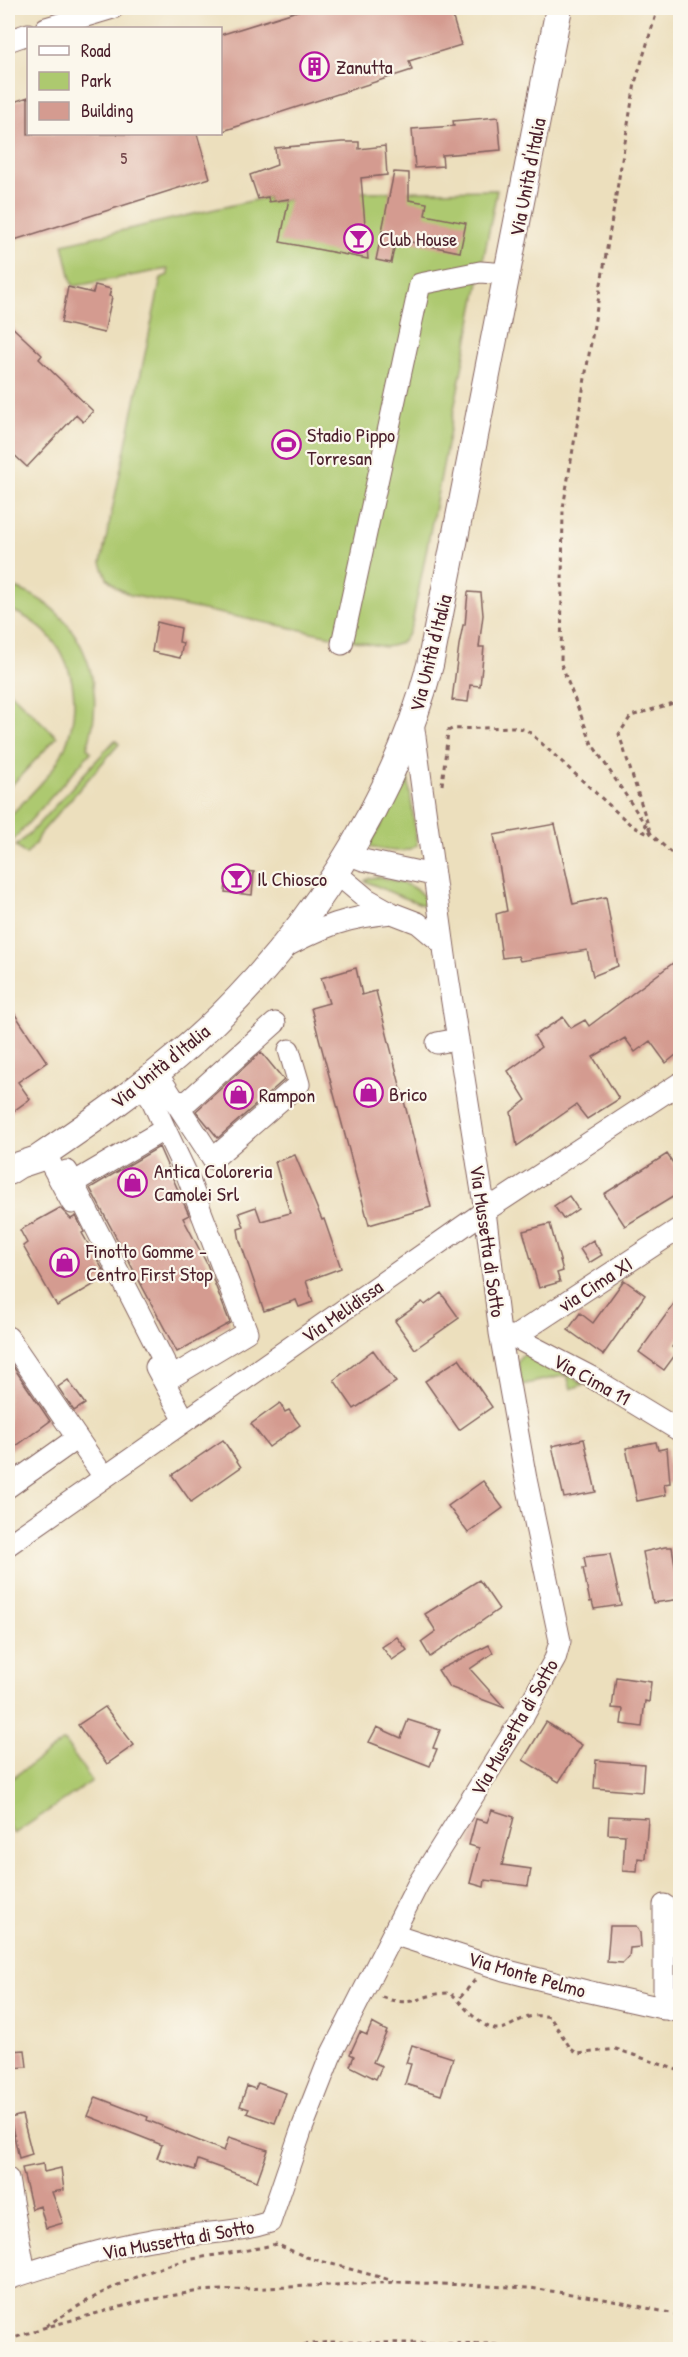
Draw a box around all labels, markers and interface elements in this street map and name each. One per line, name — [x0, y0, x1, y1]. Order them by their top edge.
legend — [27, 27, 222, 135]
text: Road — [81, 38, 111, 63]
building icon: Zanutta — [299, 50, 331, 82]
place label: Zanutta — [336, 53, 393, 80]
text: Park — [81, 68, 112, 93]
text: Building — [81, 98, 133, 123]
street label: Via Unità d'Italia — [502, 115, 552, 239]
house number: 5 — [121, 147, 128, 169]
bar icon: Club House — [342, 222, 374, 254]
place label: Club House — [379, 225, 457, 252]
place label: Stadio Pippo Torresan — [307, 421, 395, 471]
sports icon: Stadio Pippo Torresan — [270, 429, 302, 461]
street label: Via Unità d'Italia — [402, 591, 458, 715]
bar icon: Il Chiosco — [220, 862, 252, 894]
place label: Il Chiosco — [257, 865, 327, 892]
street label: Via Unità d'Italia — [105, 1018, 215, 1114]
shop icon: Brico — [352, 1077, 384, 1109]
shop icon: Rampon — [222, 1078, 254, 1110]
place label: Brico — [389, 1080, 427, 1107]
place label: Rampon — [259, 1081, 315, 1108]
place label: Antica Coloreria Camolei Srl — [154, 1157, 273, 1207]
street label: Via Mussetta di Sotto — [464, 1163, 512, 1319]
shop icon: Antica Coloreria Camolei Srl — [117, 1166, 149, 1198]
place label: Finotto Gomme - Centro First Stop — [85, 1237, 213, 1287]
shop icon: Finotto Gomme - Centro First Stop — [49, 1246, 81, 1278]
street label: via Cima XI — [553, 1250, 637, 1318]
street label: Via Melidissa — [296, 1273, 388, 1349]
street label: Via Cima 11 — [549, 1347, 635, 1411]
street label: Via Mussetta di Sotto — [464, 1654, 564, 1800]
street label: Via Monte Pelmo — [465, 1944, 589, 2004]
street label: Via Mussetta di Sotto — [100, 2212, 256, 2266]

